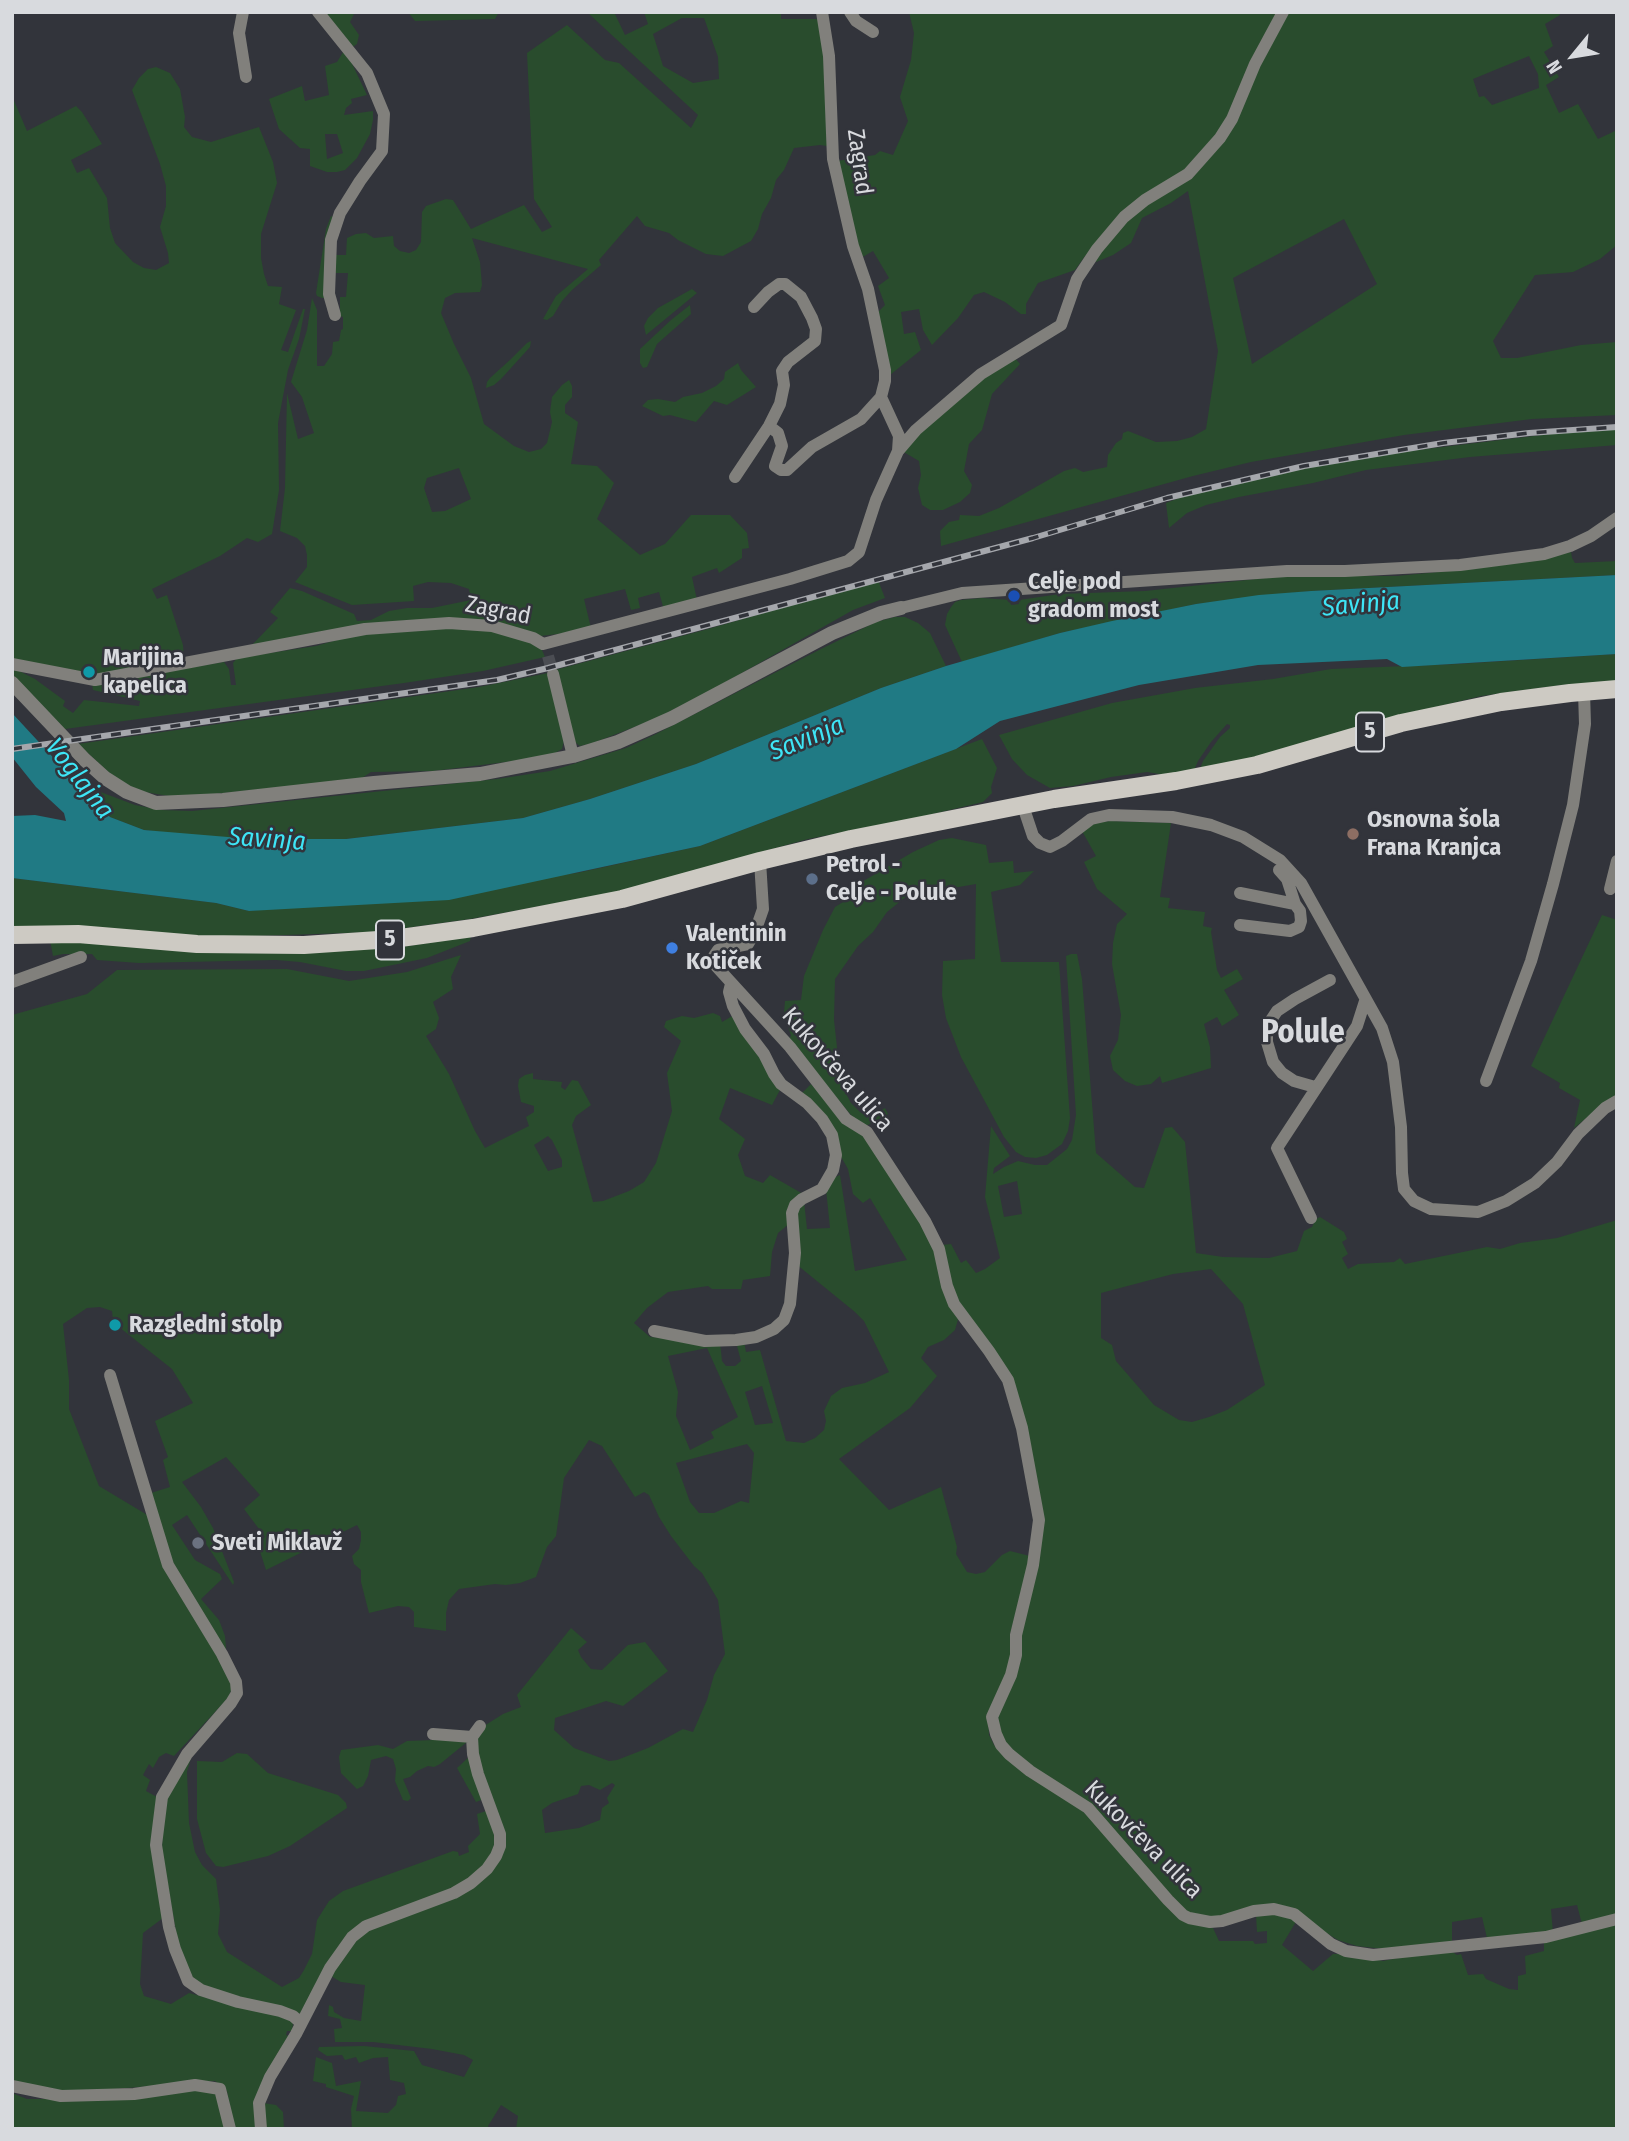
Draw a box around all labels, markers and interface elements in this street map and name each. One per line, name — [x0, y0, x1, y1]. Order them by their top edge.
north arrow — [1538, 21, 1608, 91]
text: N — [1542, 56, 1567, 77]
street label: Zagrad — [840, 127, 878, 197]
place label: Celje pod gradom most — [1028, 568, 1159, 624]
water label: Savinja — [1321, 586, 1401, 624]
marker: Celje pod gradom most — [1006, 588, 1022, 604]
street label: Zagrad — [463, 591, 533, 631]
place label: Marijina kapelica — [103, 644, 187, 700]
marker: Marijina kapelica — [81, 664, 97, 680]
water label: Savinja — [765, 710, 849, 768]
road number: 5 — [1356, 712, 1384, 752]
water label: Voglajna — [38, 733, 120, 825]
place label: Osnovna šola Frana Kranjca — [1367, 806, 1501, 862]
water label: Savinja — [227, 822, 307, 858]
marker: Osnovna šola Frana Kranjca — [1345, 826, 1361, 842]
place label: Petrol - Celje - Polule — [826, 851, 957, 907]
marker: Petrol - Celje - Polule — [804, 871, 820, 887]
road number: 5 — [376, 920, 404, 959]
place label: Valentinin Kotiček — [686, 920, 787, 976]
marker: Valentinin Kotiček — [664, 940, 680, 956]
street label: Kukovčeva ulica — [775, 1002, 899, 1138]
district label: Polule — [1261, 1014, 1345, 1052]
place label: Razgledni stolp — [129, 1311, 282, 1339]
marker: Razgledni stolp — [107, 1317, 123, 1333]
place label: Sveti Miklavž — [212, 1529, 342, 1557]
marker: Sveti Miklavž — [190, 1535, 206, 1551]
street label: Kukovčeva ulica — [1078, 1775, 1208, 1905]

